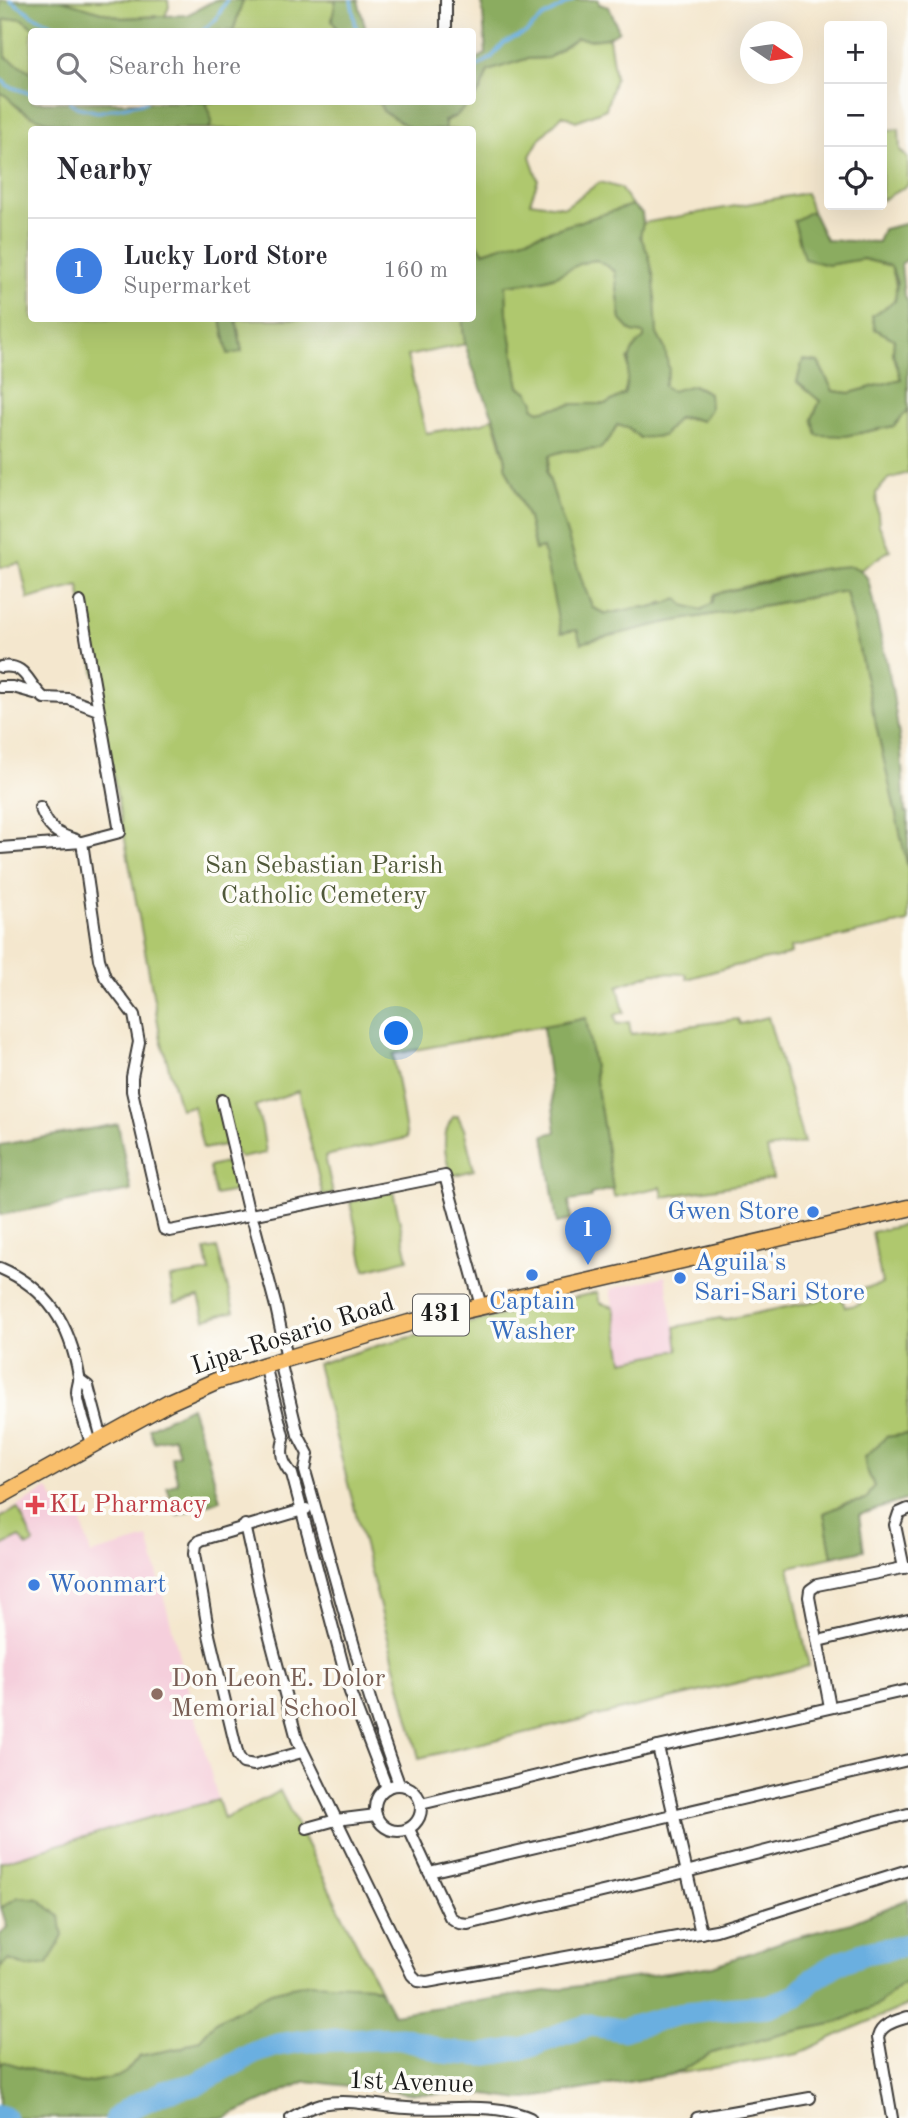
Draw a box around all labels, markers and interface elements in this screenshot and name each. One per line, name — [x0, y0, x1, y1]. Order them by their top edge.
north arrow — [740, 21, 803, 84]
map controls — [824, 21, 887, 210]
button: + — [824, 21, 887, 84]
search box — [28, 28, 476, 105]
icon: search — [52, 48, 90, 86]
text: Search here — [108, 54, 241, 80]
button: − — [824, 84, 887, 147]
button: locate — [824, 147, 887, 210]
text: Nearby — [56, 156, 153, 186]
text: Lucky Lord Store — [123, 244, 328, 270]
text: 1 — [72, 259, 86, 282]
text: 160 m — [383, 259, 448, 282]
text: Supermarket — [123, 275, 251, 298]
park label: San Sebastian Parish Catholic Cemetery — [205, 853, 443, 909]
your location — [379, 1016, 413, 1050]
place label: Gwen Store — [667, 1199, 799, 1225]
marker: Gwen Store — [805, 1204, 821, 1220]
pin: 1 — [565, 1207, 611, 1265]
place label: Aguila's Sari-Sari Store — [694, 1250, 865, 1306]
marker: Captain Washer — [524, 1267, 540, 1283]
marker: Aguila's Sari-Sari Store — [672, 1270, 688, 1286]
place label: Captain Washer — [489, 1289, 576, 1345]
street label: Lipa-Rosario Road — [188, 1290, 398, 1380]
road number: 431 — [413, 1294, 469, 1336]
place label: KL Pharmacy — [49, 1492, 208, 1518]
marker: KL Pharmacy — [27, 1497, 43, 1513]
place label: Woonmart — [48, 1572, 166, 1598]
marker: Woonmart — [26, 1577, 42, 1593]
place label: Don Leon E. Dolor Memorial School — [171, 1666, 386, 1722]
marker: Don Leon E. Dolor Memorial School — [149, 1686, 165, 1702]
street label: 1st Avenue — [348, 2068, 474, 2098]

